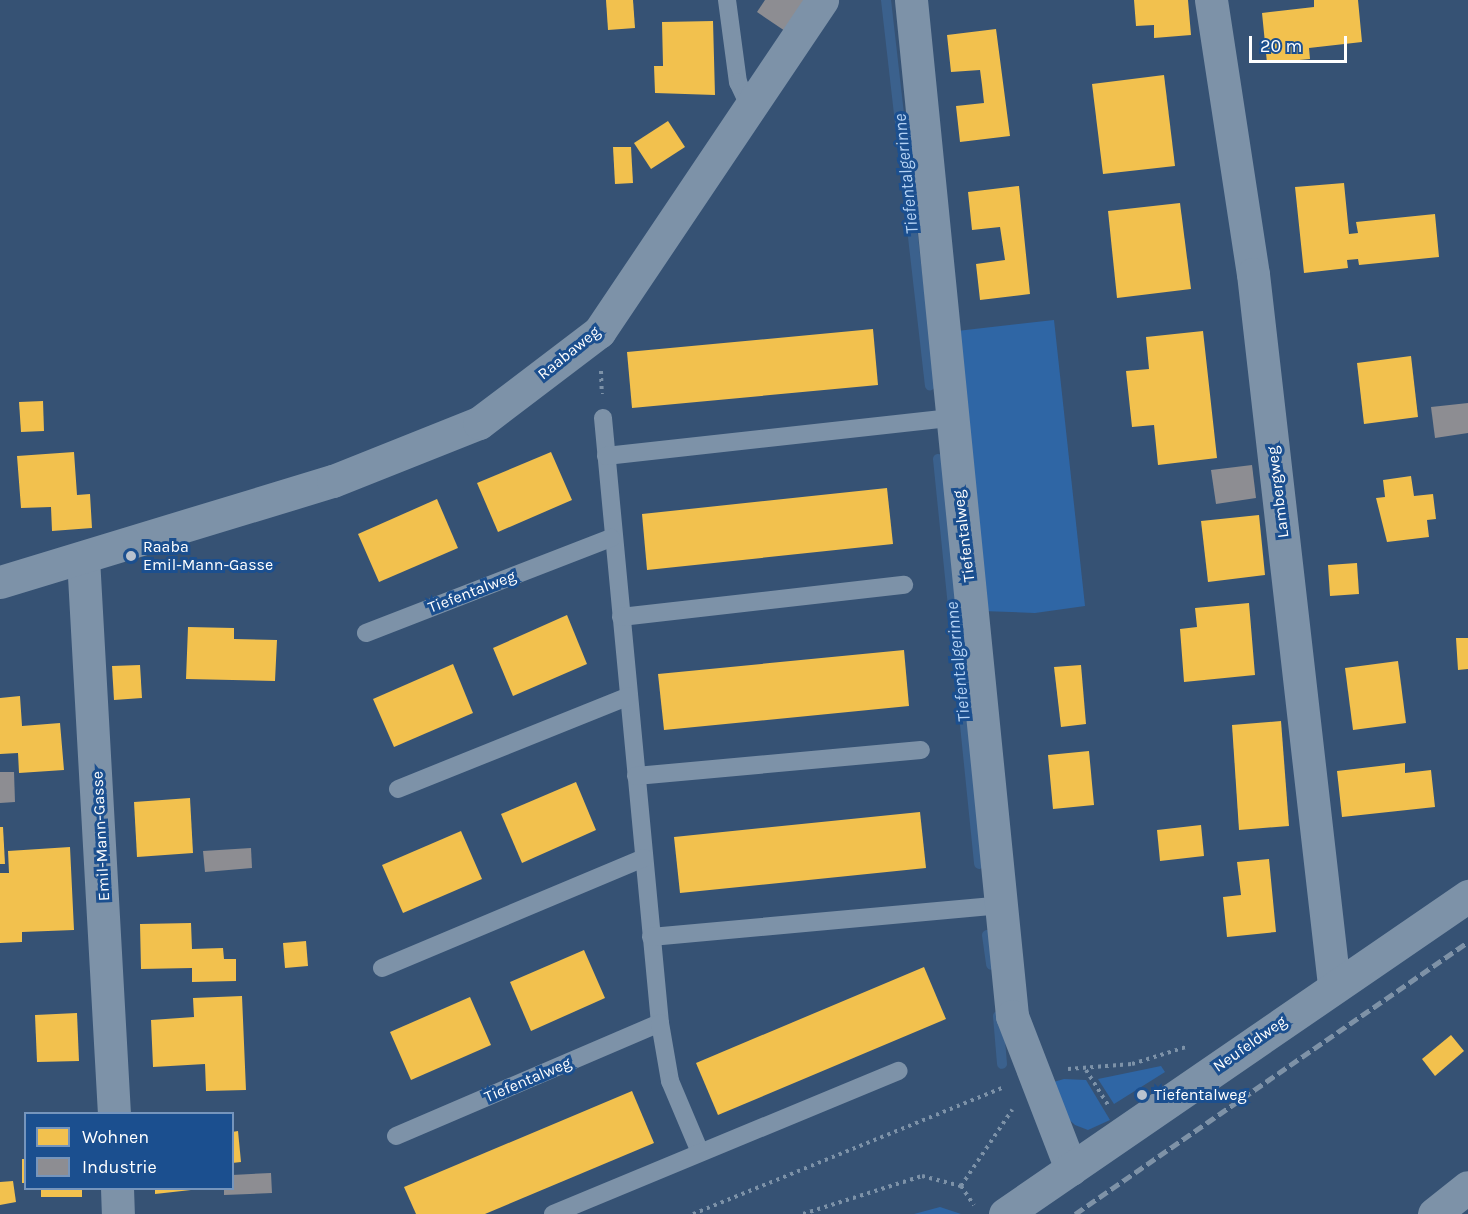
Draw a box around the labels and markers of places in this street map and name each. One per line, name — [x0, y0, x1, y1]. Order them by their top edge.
place label: Raaba Emil-Mann-Gasse — [143, 537, 273, 575]
marker: Raaba Emil-Mann-Gasse — [124, 549, 138, 563]
place label: Tiefentalweg — [1154, 1085, 1246, 1105]
marker: Tiefentalweg — [1135, 1088, 1149, 1102]

